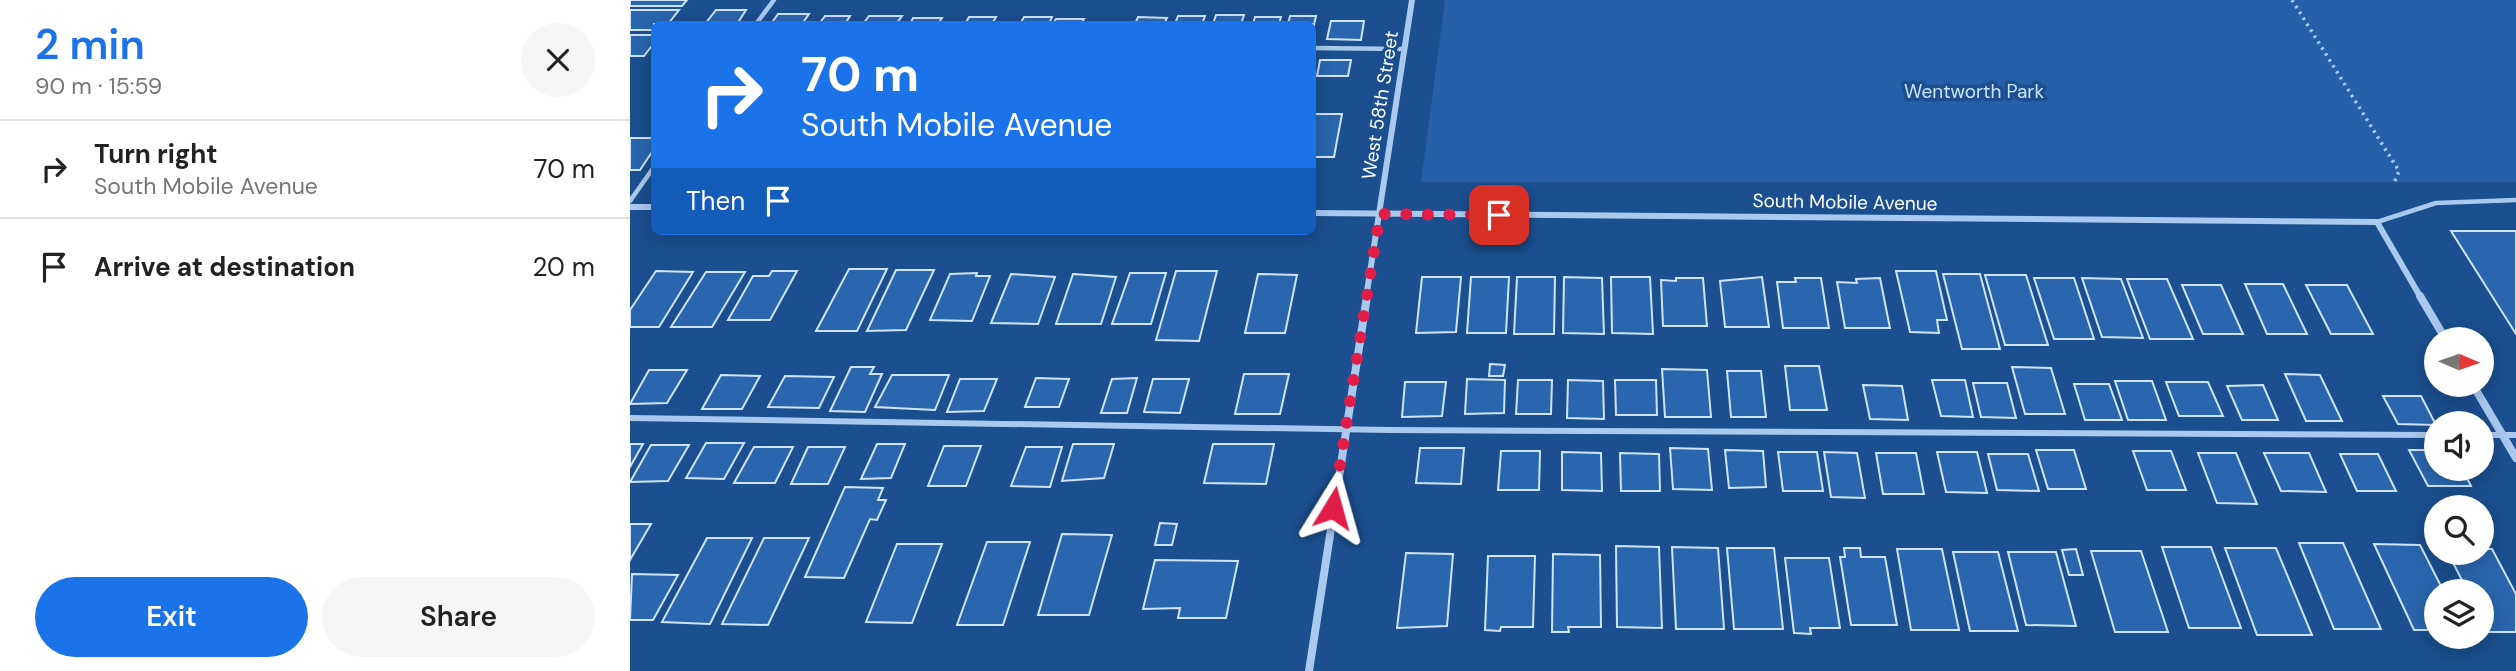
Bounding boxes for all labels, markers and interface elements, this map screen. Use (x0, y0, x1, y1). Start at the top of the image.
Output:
text: 2 min (35, 17, 145, 72)
button: close (521, 23, 595, 97)
street label: West 58th Street (1356, 29, 1404, 181)
text: 70 m (801, 42, 919, 106)
icon: right (686, 49, 777, 140)
text: 90 m · 15:59 (35, 71, 162, 101)
park label: Wentworth Park (1904, 79, 2044, 104)
text: South Mobile Avenue (801, 104, 1113, 146)
text: Turn right (94, 137, 218, 171)
icon: right (35, 150, 73, 188)
text: 70 m (534, 152, 595, 186)
text: South Mobile Avenue (94, 171, 318, 201)
icon: arrive (759, 182, 797, 220)
text: Then (686, 184, 745, 218)
pin (1469, 185, 1529, 245)
street label: South Mobile Avenue (1752, 188, 1938, 216)
icon: arrive (1480, 196, 1518, 234)
icon: arrive (35, 248, 73, 286)
text: Arrive at destination (94, 250, 355, 284)
text: 20 m (532, 250, 595, 284)
north arrow (2424, 327, 2494, 397)
map controls (2424, 327, 2494, 649)
button: sound (2424, 411, 2494, 481)
position arrow (1296, 471, 1370, 545)
button: search (2424, 495, 2494, 565)
button: Exit (35, 577, 308, 657)
button: Share (322, 577, 595, 657)
button: layers (2424, 579, 2494, 649)

